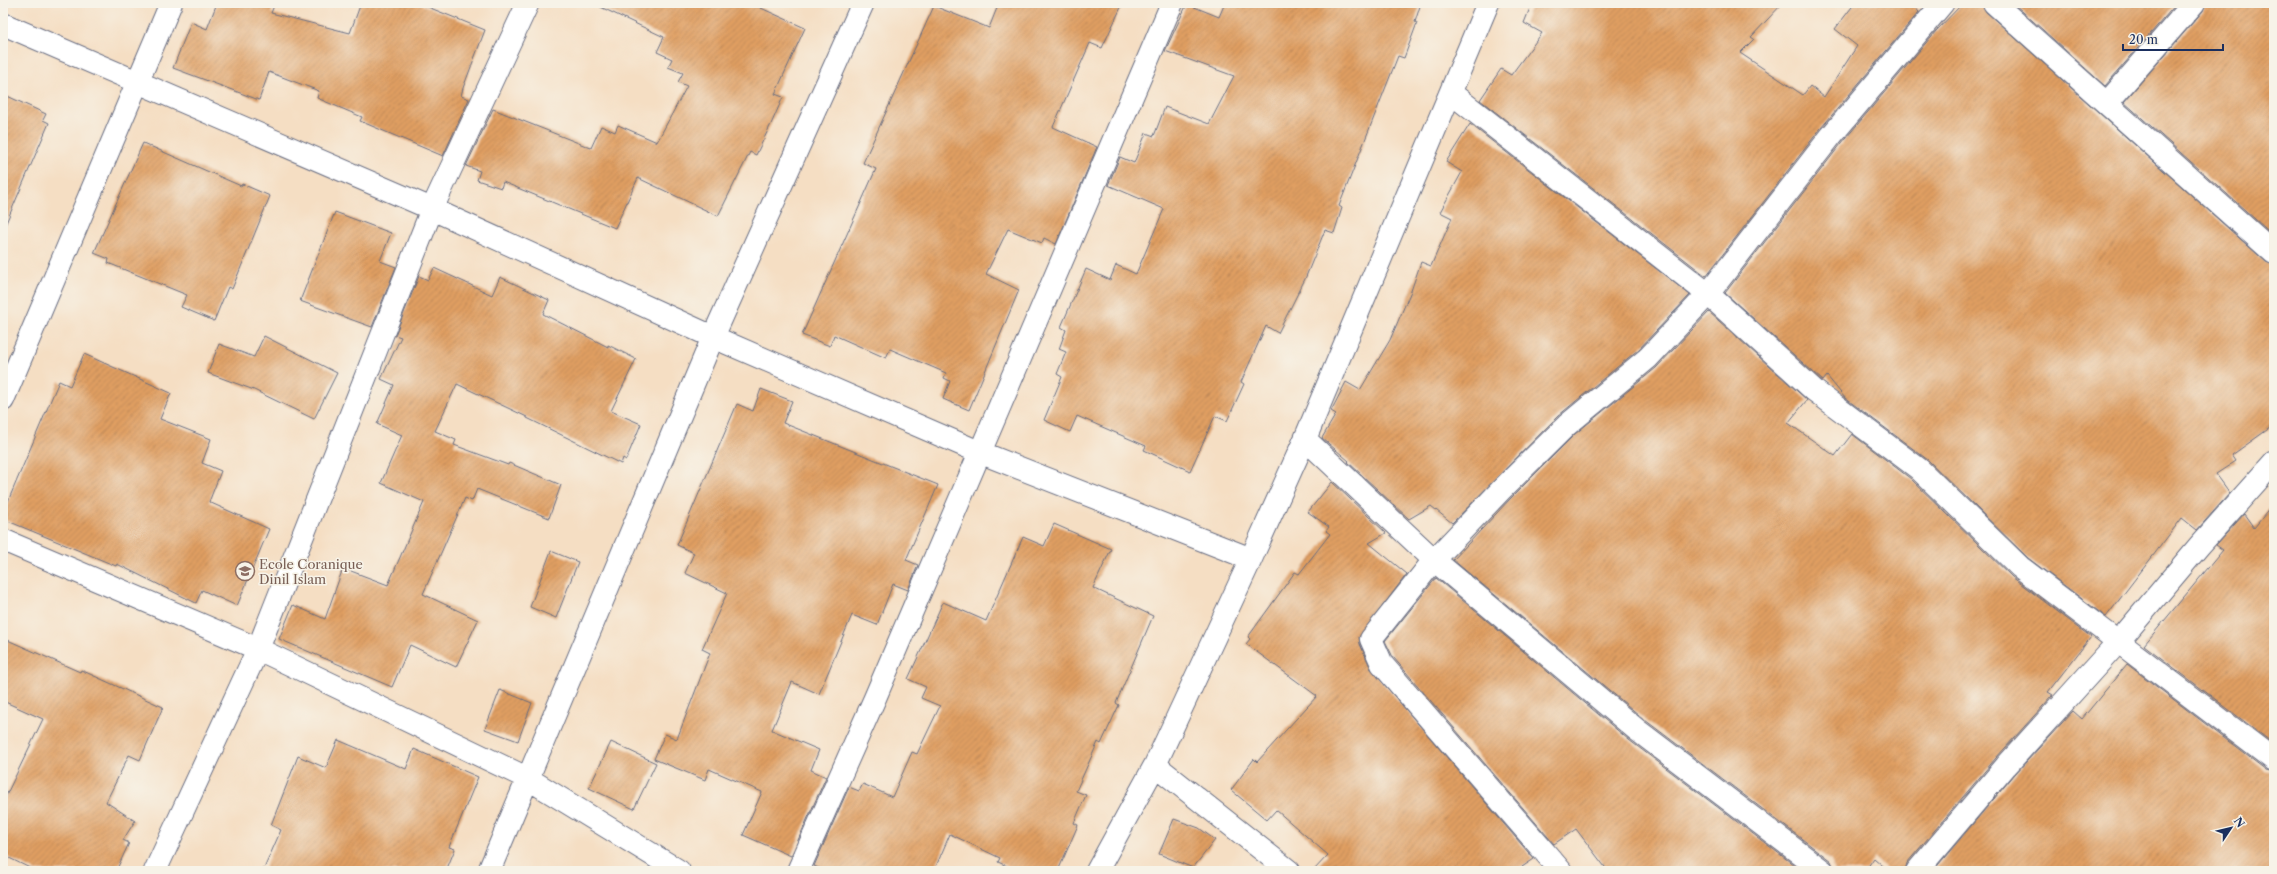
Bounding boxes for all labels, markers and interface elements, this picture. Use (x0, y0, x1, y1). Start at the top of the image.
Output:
scale bar (2123, 26, 2223, 52)
text: 20 m (2129, 32, 2158, 47)
place label: Ecole Coranique Dinil Islam (259, 556, 363, 587)
school or university icon: Ecole Coranique Dinil Islam (234, 560, 256, 582)
north arrow (2211, 808, 2251, 848)
text: N (2231, 814, 2248, 831)

